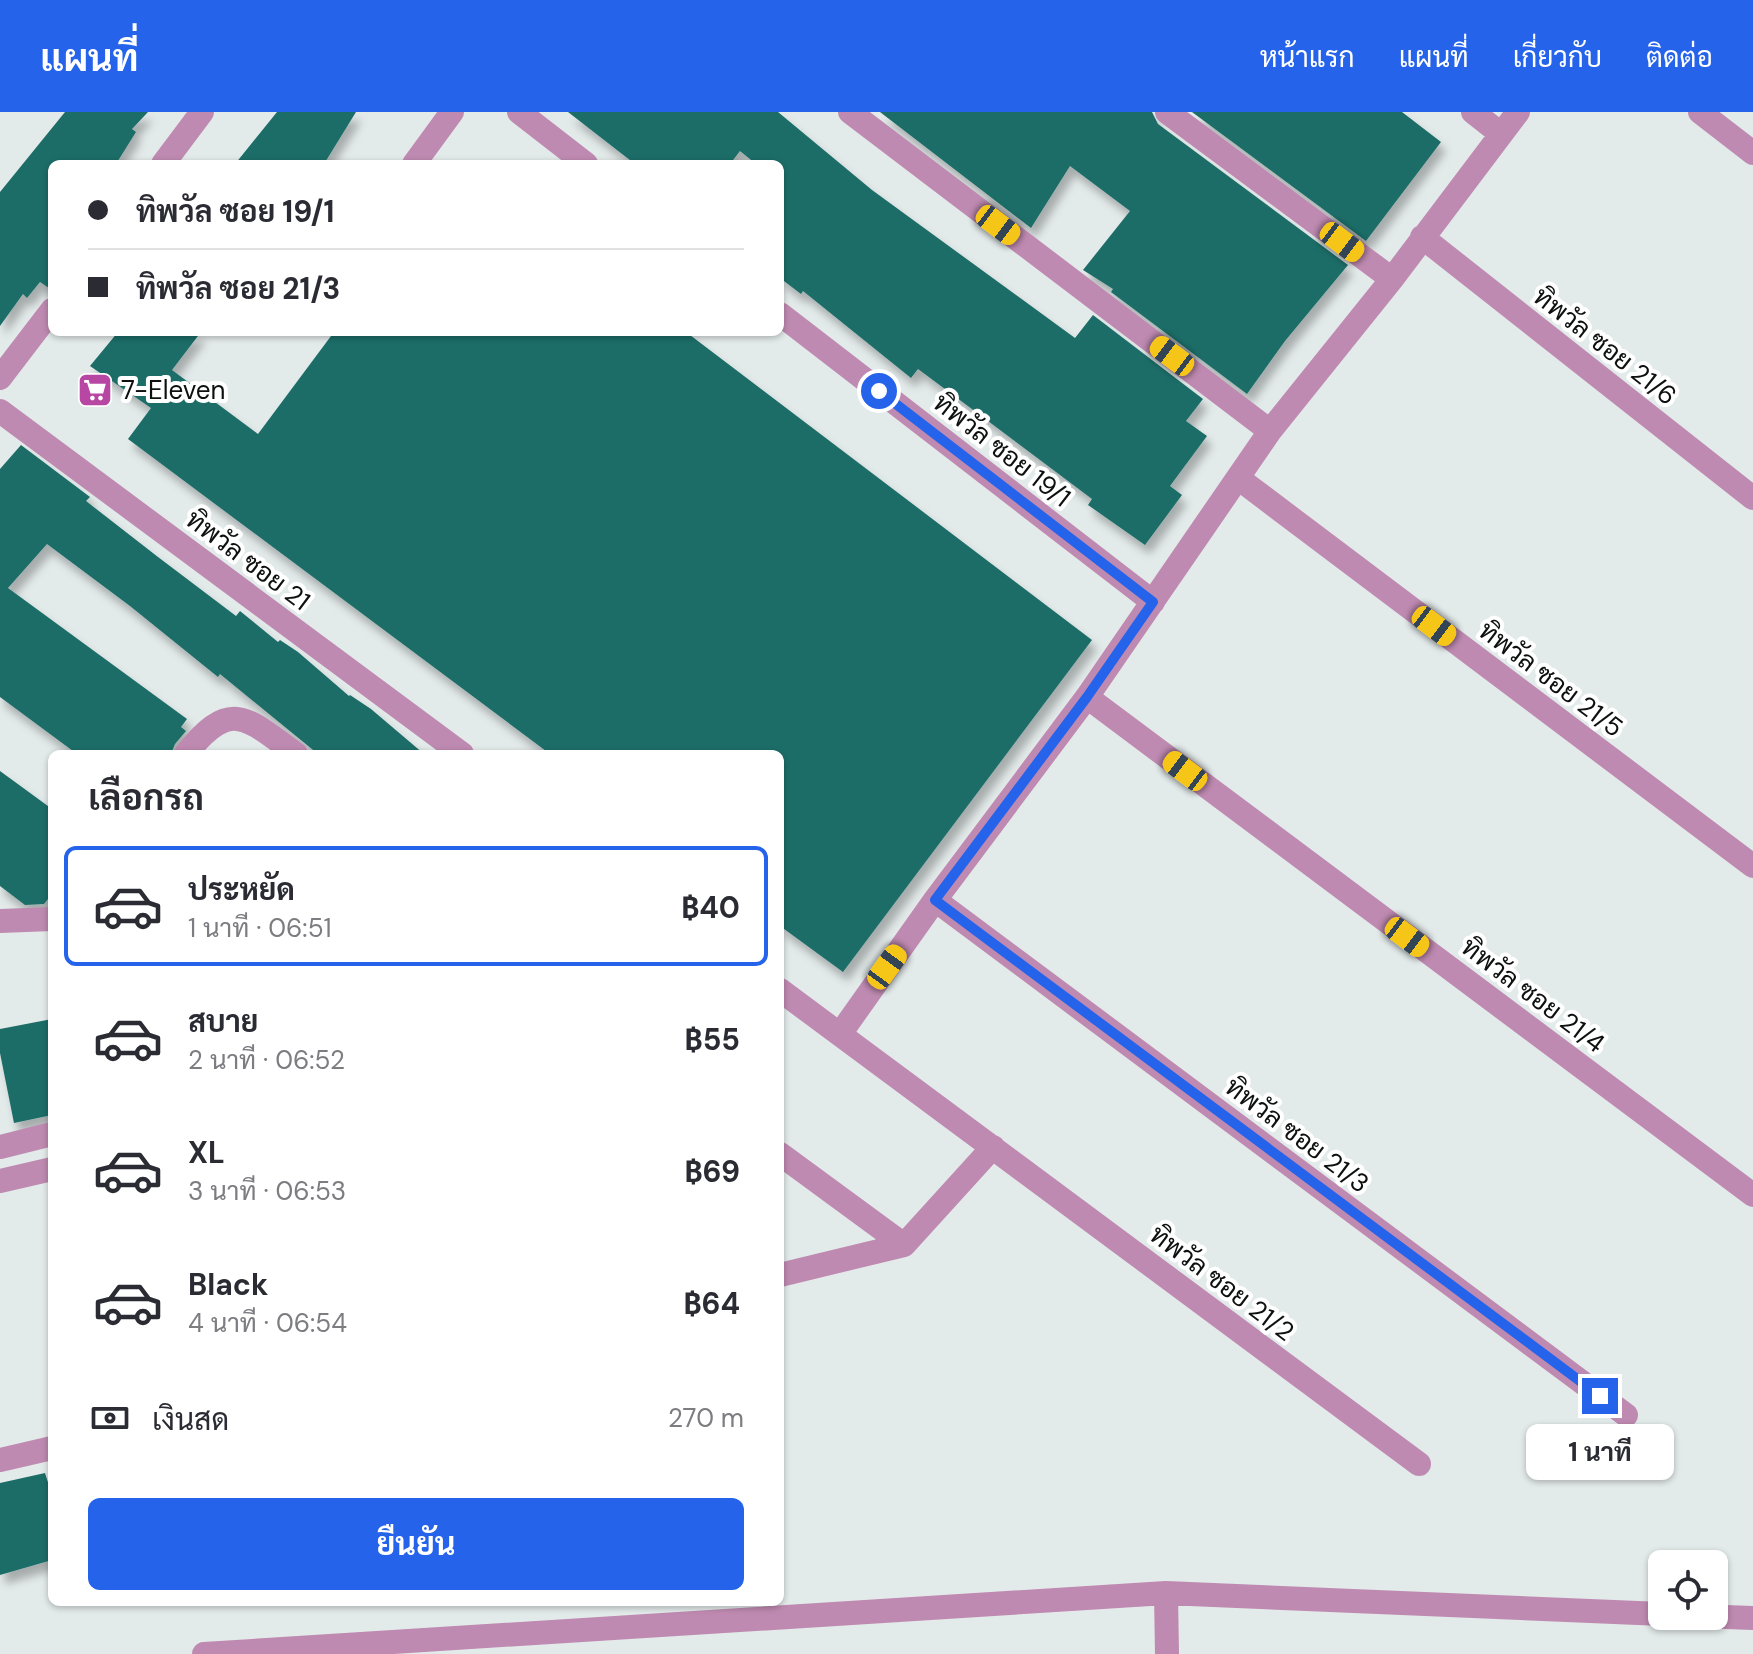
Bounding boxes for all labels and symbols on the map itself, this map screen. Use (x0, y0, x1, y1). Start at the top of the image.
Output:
car (972, 201, 1024, 249)
car (1316, 218, 1368, 266)
street label: ทิพวัล ซอย 21/6 (1526, 279, 1684, 413)
car (1146, 332, 1198, 380)
supermarket icon: 7-Eleven (76, 371, 114, 409)
place label: 7-Eleven (121, 373, 226, 407)
route start (861, 373, 897, 409)
street label: ทิพวัล ซอย 19/1 (926, 386, 1078, 514)
street label: ทิพวัล ซอย 21 (179, 502, 317, 618)
car (1408, 602, 1460, 650)
street label: ทิพวัล ซอย 21/5 (1472, 614, 1630, 744)
car (1159, 747, 1211, 795)
car (1381, 913, 1433, 961)
street label: ทิพวัล ซอย 21/4 (1454, 930, 1612, 1060)
car (863, 941, 911, 993)
street label: ทิพวัล ซอย 21/3 (1218, 1070, 1376, 1200)
street label: ทิพวัล ซอย 21/2 (1143, 1218, 1301, 1348)
route end (1582, 1378, 1618, 1414)
callout: 1 นาที (1526, 1424, 1674, 1480)

